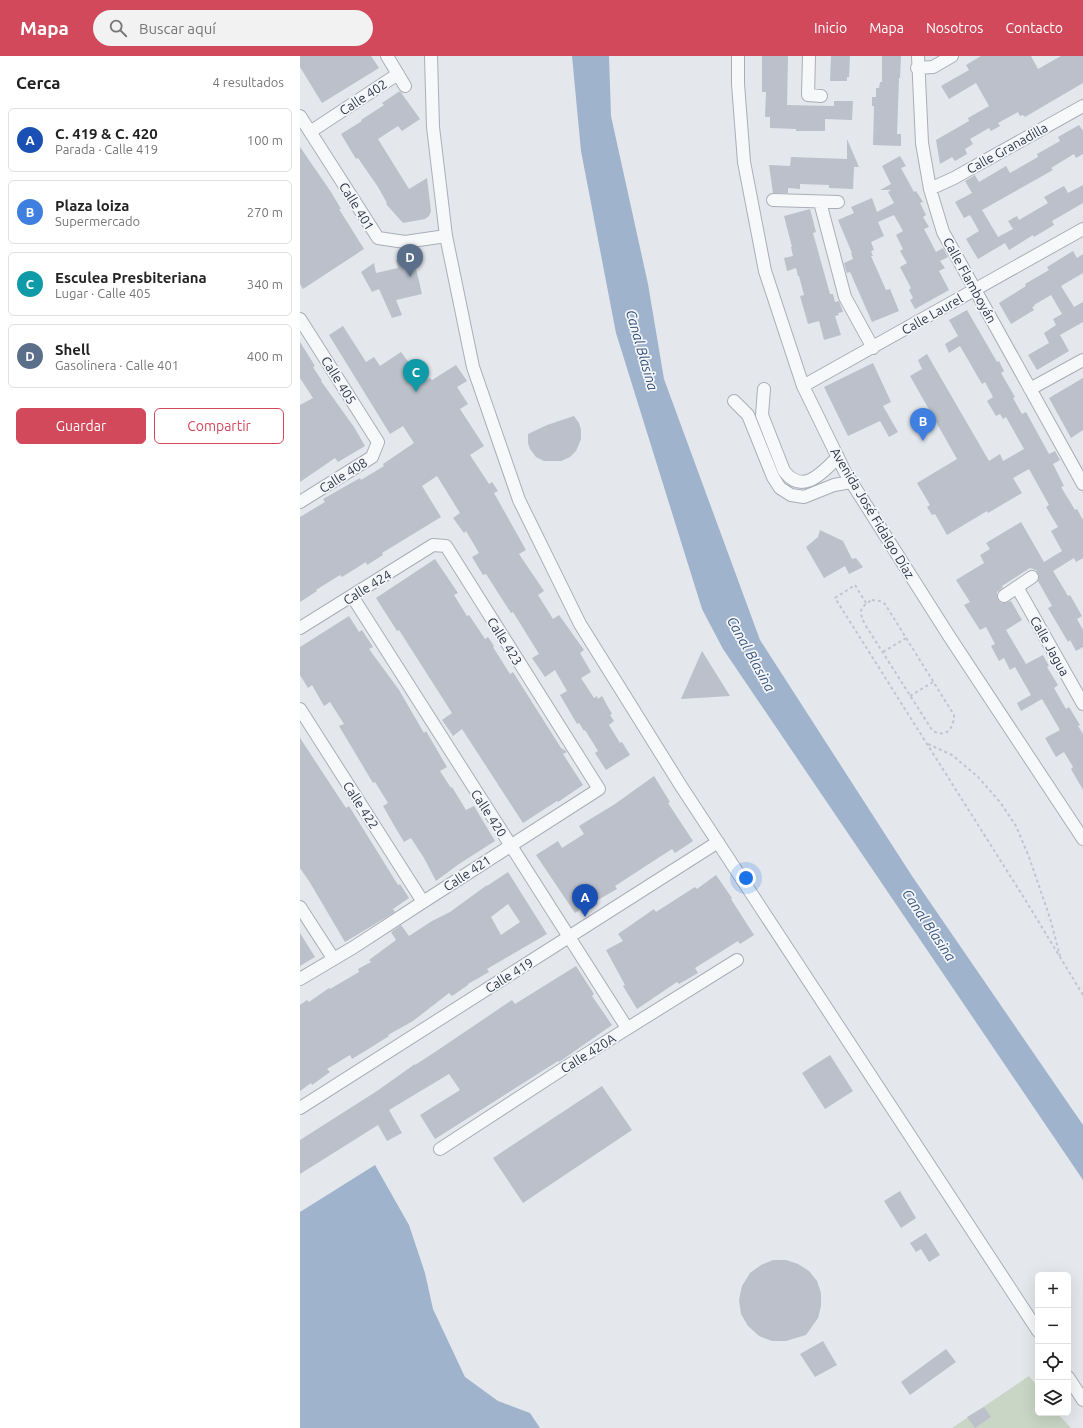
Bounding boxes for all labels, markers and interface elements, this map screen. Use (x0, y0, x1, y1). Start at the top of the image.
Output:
search box (93, 10, 373, 46)
text: Mapa (20, 17, 69, 39)
icon: search (107, 17, 129, 39)
text: Buscar aquí (139, 20, 216, 37)
text: Inicio (814, 20, 847, 36)
text: Mapa (869, 20, 904, 36)
text: Nosotros (926, 20, 983, 36)
text: Contacto (1005, 20, 1063, 36)
text: Cerca (16, 73, 61, 92)
text: 4 resultados (213, 75, 284, 89)
street label: Calle 402 (337, 77, 389, 117)
street label: Calle Granadilla (964, 120, 1050, 176)
text: C. 419 & C. 420 (55, 125, 158, 142)
text: A (25, 133, 35, 147)
text: 100 m (247, 133, 283, 147)
text: Parada · Calle 419 (55, 142, 158, 156)
street label: Calle 401 (337, 180, 377, 232)
text: Plaza loiza (55, 197, 129, 214)
text: B (26, 205, 34, 219)
text: 270 m (247, 205, 283, 219)
text: Supermercado (55, 214, 140, 228)
street label: Calle Flamboyán (941, 235, 999, 325)
pin: D (397, 244, 423, 277)
text: Esculea Presbiteriana (55, 269, 207, 286)
text: C (26, 277, 34, 291)
text: 340 m (247, 277, 283, 291)
text: Lugar · Calle 405 (55, 286, 151, 300)
street label: Calle Laurel (899, 291, 965, 337)
water label: Canal Blasina (623, 308, 661, 393)
text: Shell (55, 341, 90, 358)
text: D (25, 349, 35, 363)
text: 400 m (247, 349, 283, 363)
street label: Calle 405 (319, 354, 359, 406)
text: Gasolinera · Calle 401 (55, 358, 179, 372)
pin: C (403, 359, 429, 392)
button: Guardar (16, 408, 146, 444)
button: Compartir (154, 408, 284, 444)
pin: B (910, 408, 936, 441)
street label: Avenida José Fidalgo Díaz (828, 445, 918, 581)
street label: Calle 408 (317, 455, 369, 495)
street label: Calle 424 (341, 567, 393, 607)
water label: Canal Blasina (724, 614, 778, 695)
street label: Calle Jagua (1028, 614, 1072, 678)
street label: Calle 423 (485, 615, 525, 667)
street label: Calle 422 (341, 779, 381, 831)
street label: Calle 420 (469, 787, 509, 839)
street label: Calle 421 (441, 853, 493, 893)
your location (736, 868, 756, 888)
pin: A (572, 884, 598, 917)
water label: Canal Blasina (899, 886, 959, 964)
street label: Calle 419 (483, 955, 535, 995)
street label: Calle 420A (558, 1030, 618, 1075)
map controls (1035, 1272, 1071, 1416)
button: + (1035, 1272, 1071, 1308)
button: − (1035, 1308, 1071, 1344)
button: locate (1035, 1344, 1071, 1380)
button: layers (1035, 1380, 1071, 1416)

